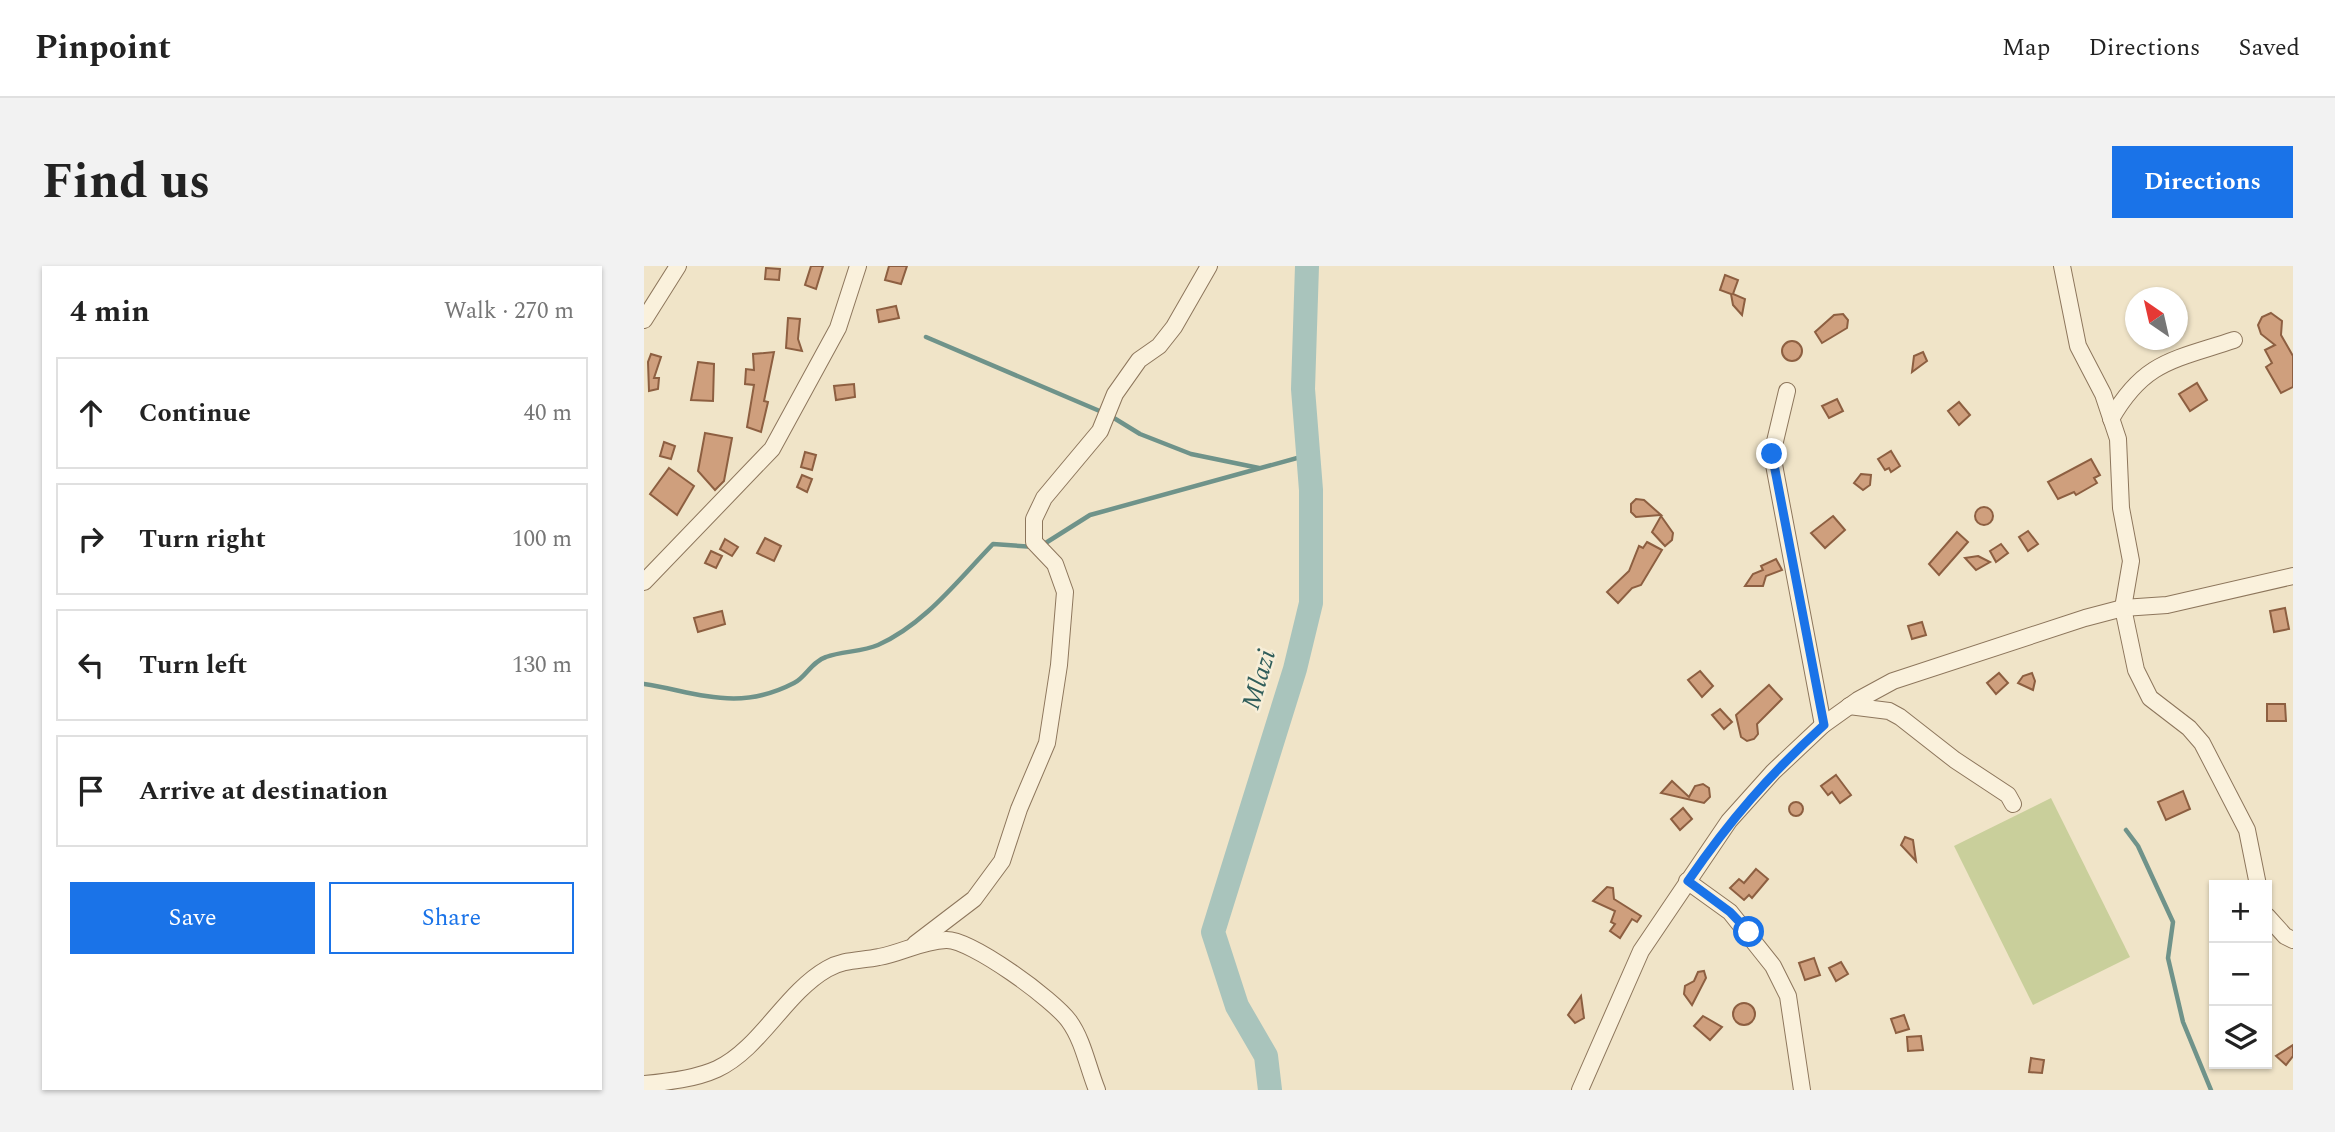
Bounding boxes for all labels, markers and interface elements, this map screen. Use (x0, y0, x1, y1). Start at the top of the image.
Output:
text: Pinpoint (35, 23, 171, 73)
text: Map (2002, 30, 2050, 66)
text: Directions (2088, 30, 2200, 66)
text: Saved (2238, 30, 2300, 66)
text: Find us (42, 145, 210, 220)
button: Directions (2112, 146, 2293, 218)
north arrow (2125, 287, 2188, 350)
text: 4 min (70, 289, 150, 335)
text: Walk · 270 m (444, 294, 574, 329)
text: Continue (139, 393, 251, 433)
icon: ahead (72, 394, 110, 432)
text: 40 m (523, 396, 572, 431)
route end (1756, 438, 1787, 469)
text: Turn right (139, 519, 266, 559)
icon: right (72, 520, 110, 558)
text: 100 m (512, 522, 572, 557)
water label: Mlazi (1231, 644, 1287, 714)
text: Turn left (139, 645, 247, 685)
icon: left (72, 646, 110, 684)
text: 130 m (512, 648, 572, 683)
text: Arrive at destination (139, 771, 388, 811)
icon: arrive (72, 772, 110, 810)
map controls (2209, 880, 2272, 1069)
button: + (2209, 880, 2272, 943)
button: Save (70, 882, 315, 954)
button: Share (329, 882, 574, 954)
route start (1733, 916, 1764, 947)
button: − (2209, 943, 2272, 1006)
button: layers (2209, 1006, 2272, 1069)

